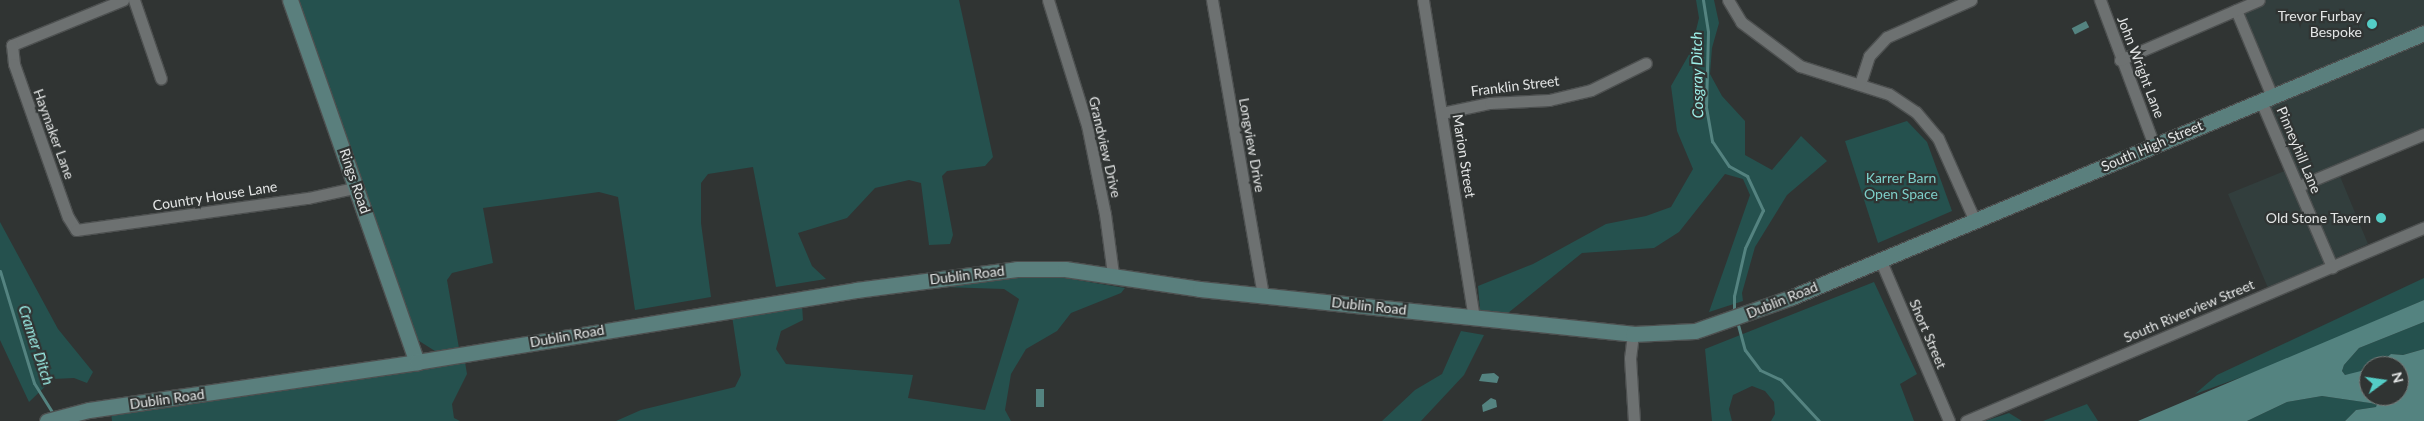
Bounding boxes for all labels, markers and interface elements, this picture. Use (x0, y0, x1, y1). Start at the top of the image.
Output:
place label: Trevor Furbay Bespoke (2277, 8, 2362, 40)
street label: John Wright Lane (2114, 14, 2168, 120)
marker: Trevor Furbay Bespoke (2366, 18, 2378, 30)
water label: Cosgray Ditch (1687, 31, 1707, 119)
street label: Franklin Street (1470, 72, 1560, 100)
street label: Haymaker Lane (30, 86, 78, 182)
street label: Grandview Drive (1085, 95, 1125, 199)
street label: Longview Drive (1235, 96, 1269, 194)
street label: Pinneyhill Lane (2273, 104, 2325, 196)
street label: Marion Street (1449, 113, 1479, 199)
street label: South High Street (2098, 117, 2206, 175)
street label: Rings Road (336, 146, 374, 216)
park label: Karrer Barn Open Space (1864, 170, 1938, 202)
street label: Country House Lane (151, 178, 279, 214)
place label: Old Stone Tavern (2265, 210, 2371, 226)
marker: Old Stone Tavern (2375, 212, 2387, 224)
street label: Dublin Road (929, 262, 1005, 288)
street label: South Riverview Street (2121, 276, 2257, 346)
street label: Dublin Road (1744, 278, 1820, 322)
street label: Dublin Road (1331, 294, 1407, 318)
street label: Short Street (1906, 297, 1950, 371)
water label: Cramer Ditch (15, 303, 57, 387)
street label: Dublin Road (528, 321, 606, 351)
north arrow (2359, 356, 2409, 406)
text: N (2389, 370, 2408, 385)
street label: Dublin Road (129, 385, 205, 413)

